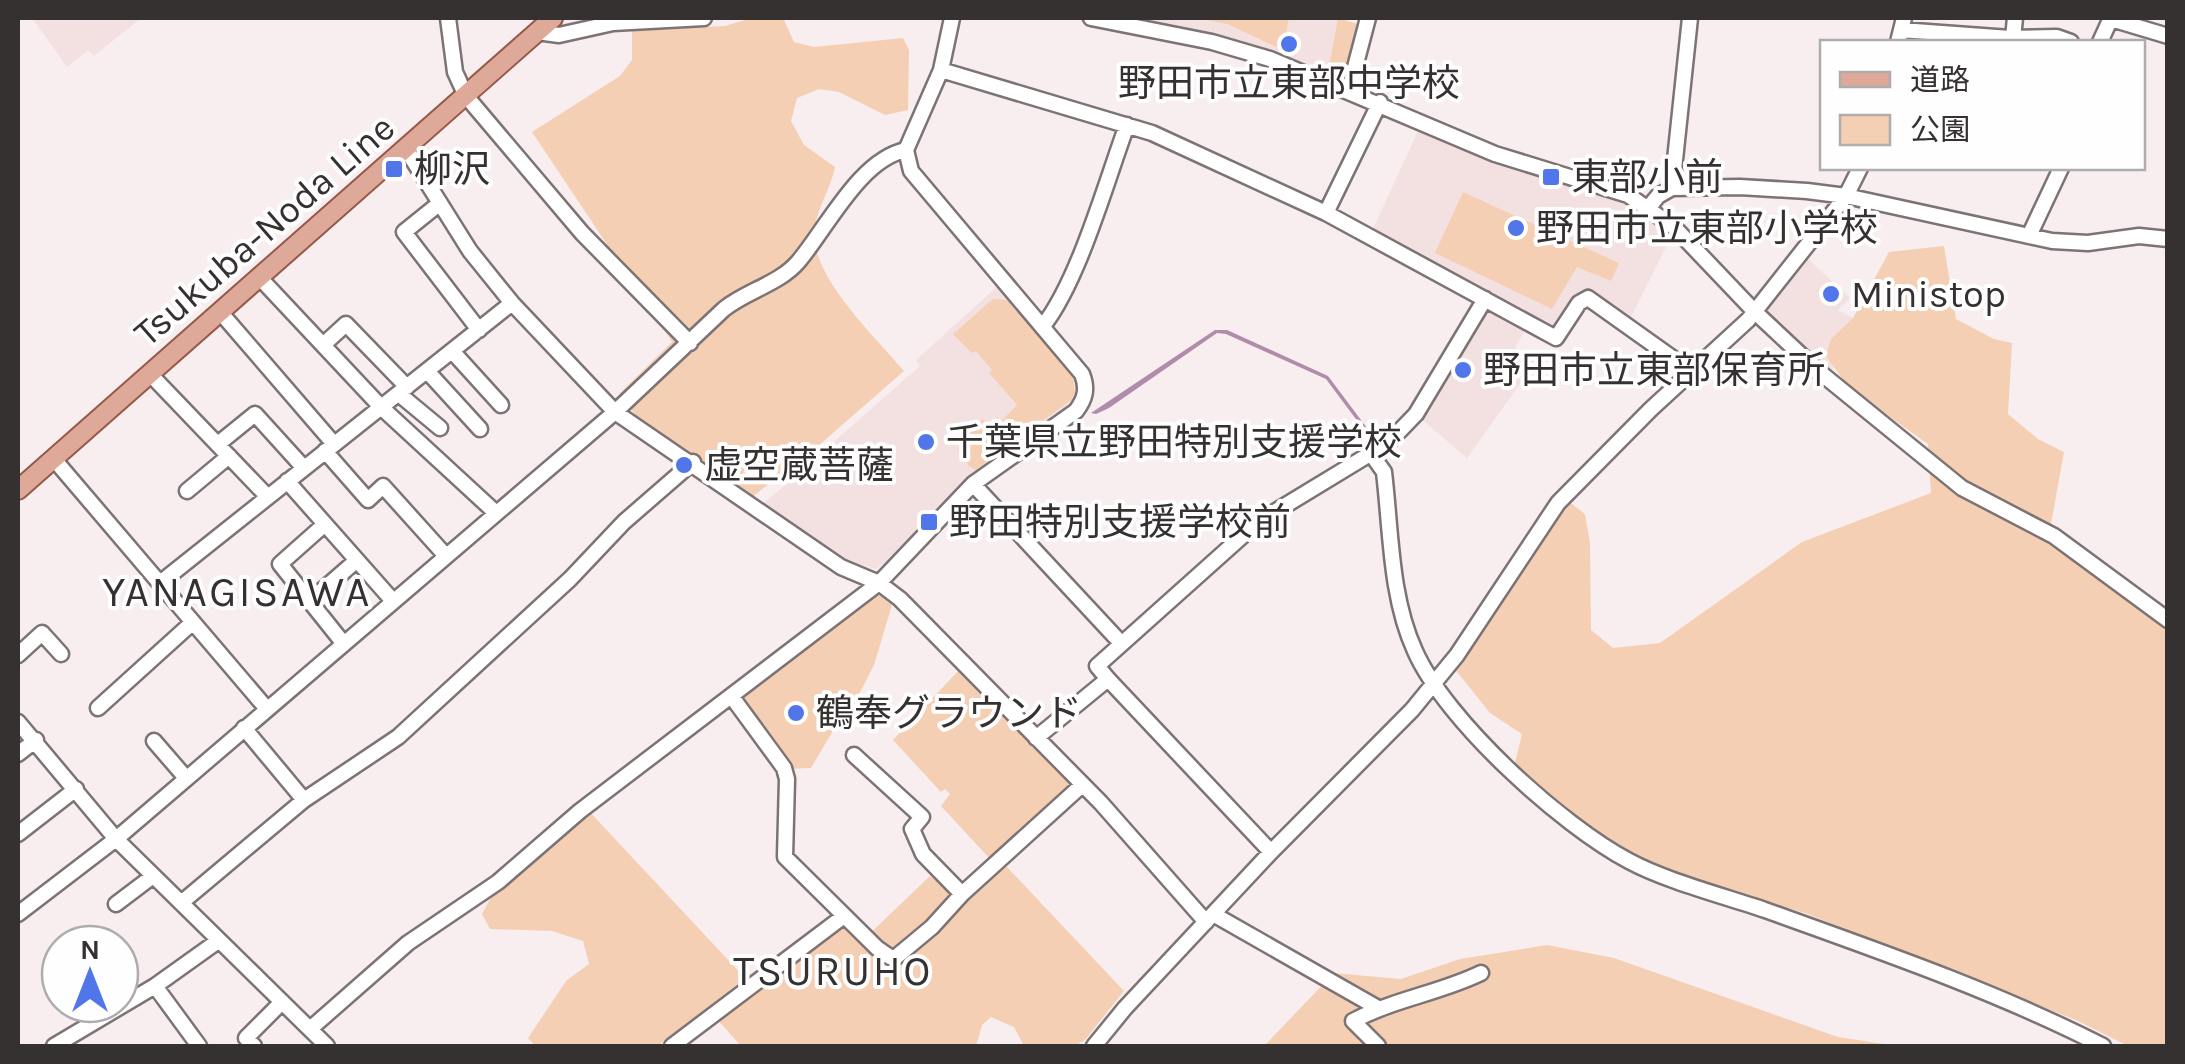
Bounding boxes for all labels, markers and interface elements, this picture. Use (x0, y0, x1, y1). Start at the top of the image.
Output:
marker: 野田市立東部中学校 (1278, 33, 1300, 55)
legend (1820, 40, 2145, 170)
place label: 野田市立東部中学校 (1118, 61, 1460, 106)
text: 道路 (1910, 62, 1970, 98)
street label: Tsukuba-Noda Line (125, 105, 404, 356)
text: 公園 (1910, 112, 1970, 148)
place label: 柳沢 (414, 147, 490, 192)
place label: 東部小前 (1571, 155, 1723, 200)
marker: 柳沢 (383, 158, 405, 180)
marker: 東部小前 (1540, 166, 1562, 188)
place label: 野田市立東部小学校 (1536, 206, 1878, 251)
marker: 野田市立東部小学校 (1505, 217, 1527, 239)
place label: Ministop (1851, 272, 2006, 317)
marker: Ministop (1820, 283, 1842, 305)
place label: 野田市立東部保育所 (1483, 348, 1825, 393)
marker: 野田市立東部保育所 (1452, 359, 1474, 381)
place label: 千葉県立野田特別支援学校 (946, 420, 1402, 465)
marker: 千葉県立野田特別支援学校 (915, 431, 937, 453)
place label: 虚空蔵菩薩 (704, 443, 894, 488)
marker: 虚空蔵菩薩 (673, 454, 695, 476)
place label: 野田特別支援学校前 (949, 500, 1291, 545)
marker: 野田特別支援学校前 (918, 511, 940, 533)
district label: YANAGISAWA (102, 567, 372, 617)
place label: 鶴奉グラウンド (816, 691, 1082, 736)
marker: 鶴奉グラウンド (785, 702, 807, 724)
north arrow (40, 924, 140, 1024)
text: N (80, 933, 100, 966)
district label: TSURUHO (733, 946, 933, 996)

